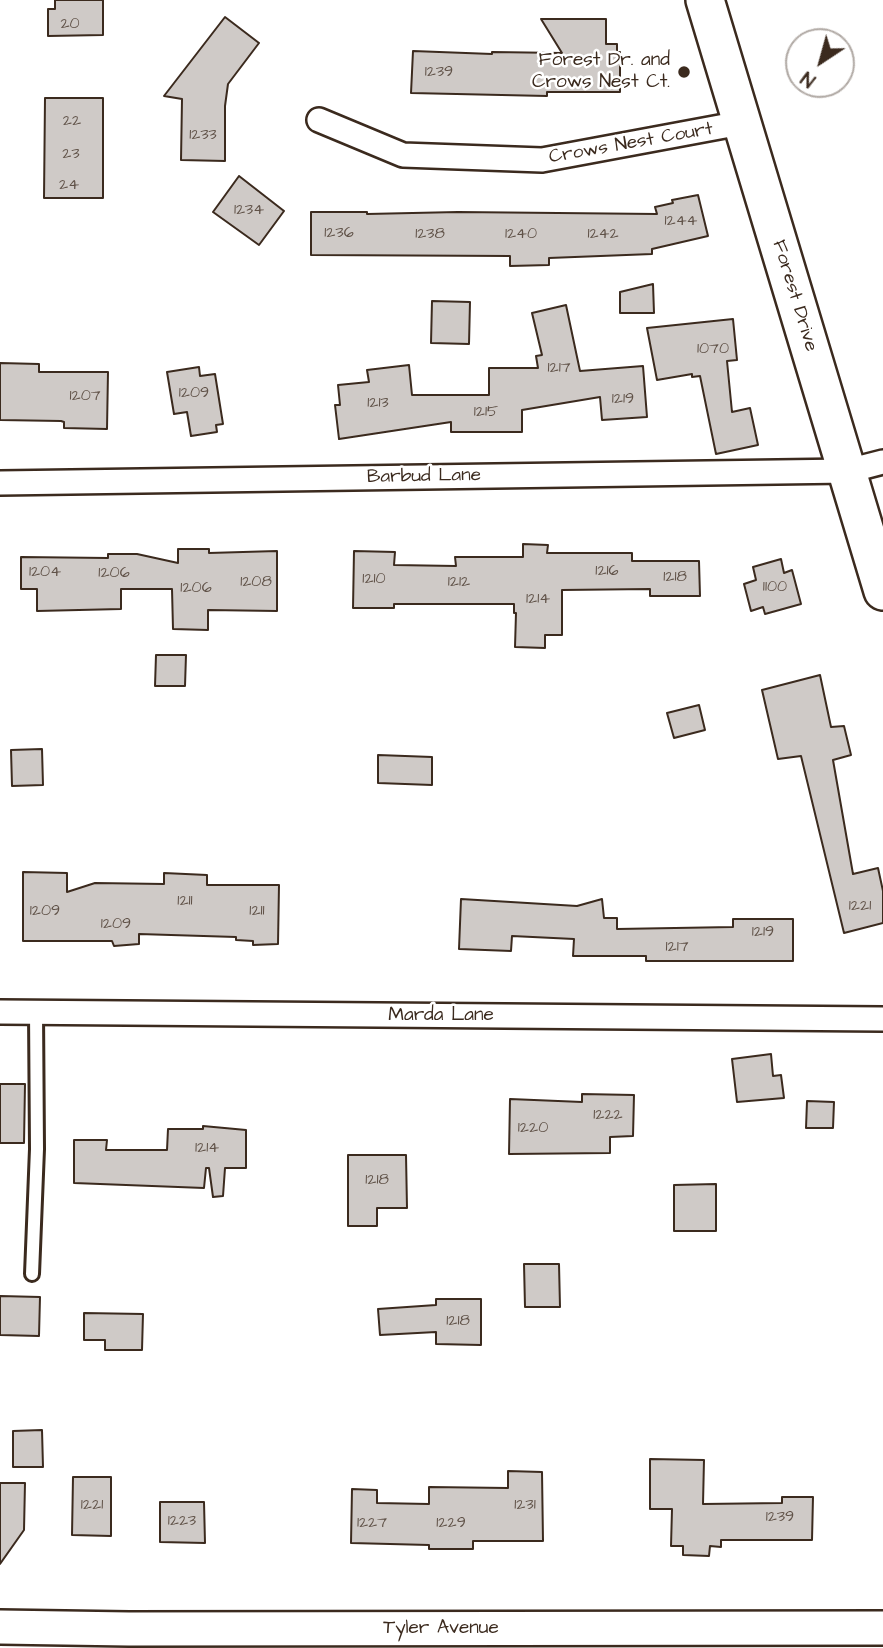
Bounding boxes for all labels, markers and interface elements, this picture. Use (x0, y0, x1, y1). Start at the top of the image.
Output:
house number: 20 (60, 15, 80, 35)
north arrow (785, 28, 855, 98)
place label: Forest Dr. and Crows Nest Ct. (532, 50, 670, 94)
house number: 1239 (425, 63, 453, 83)
marker: Forest Dr. and Crows Nest Ct. (676, 64, 692, 80)
text: N (796, 64, 821, 93)
house number: 22 (63, 112, 81, 132)
street label: Crows Nest Court (547, 118, 715, 170)
house number: 1233 (189, 126, 217, 146)
house number: 23 (62, 145, 80, 165)
house number: 24 (59, 176, 79, 196)
house number: 1234 (234, 201, 264, 221)
house number: 1244 (665, 212, 697, 232)
house number: 1236 (324, 224, 354, 244)
house number: 1238 (415, 225, 445, 245)
house number: 1240 (505, 225, 537, 245)
house number: 1242 (587, 225, 619, 245)
street label: Forest Drive (766, 238, 822, 354)
house number: 1070 (697, 340, 729, 360)
house number: 1217 (547, 359, 571, 379)
house number: 1209 (179, 384, 209, 404)
house number: 1207 (69, 387, 101, 407)
house number: 1219 (612, 390, 634, 410)
house number: 1213 (367, 394, 389, 414)
house number: 1215 (474, 403, 498, 423)
street label: Barbud Lane (367, 465, 481, 489)
house number: 1216 (595, 562, 619, 582)
house number: 1204 (29, 563, 61, 583)
house number: 1206 (98, 564, 130, 584)
house number: 1218 (663, 568, 687, 588)
house number: 1210 (362, 570, 386, 590)
house number: 1208 (240, 573, 272, 593)
house number: 1212 (448, 573, 470, 593)
house number: 1100 (763, 578, 787, 598)
house number: 1206 (180, 579, 212, 599)
house number: 1214 (526, 590, 550, 610)
house number: 1211 (177, 892, 193, 912)
house number: 1221 (849, 897, 871, 917)
house number: 1209 (30, 902, 60, 922)
house number: 1211 (249, 902, 265, 922)
house number: 1209 (101, 915, 131, 935)
house number: 1219 (752, 923, 774, 943)
house number: 1217 (665, 938, 689, 958)
street label: Marda Lane (388, 1005, 494, 1027)
house number: 1222 (593, 1106, 623, 1126)
house number: 1220 (518, 1119, 548, 1139)
house number: 1214 (195, 1139, 219, 1159)
house number: 1218 (365, 1171, 389, 1191)
house number: 1218 (446, 1312, 470, 1332)
house number: 1221 (81, 1496, 103, 1516)
house number: 1231 (514, 1496, 536, 1516)
house number: 1239 (766, 1508, 794, 1528)
house number: 1223 (168, 1512, 196, 1532)
house number: 1227 (357, 1514, 387, 1534)
house number: 1229 (436, 1514, 466, 1534)
street label: Tyler Avenue (383, 1618, 499, 1640)

